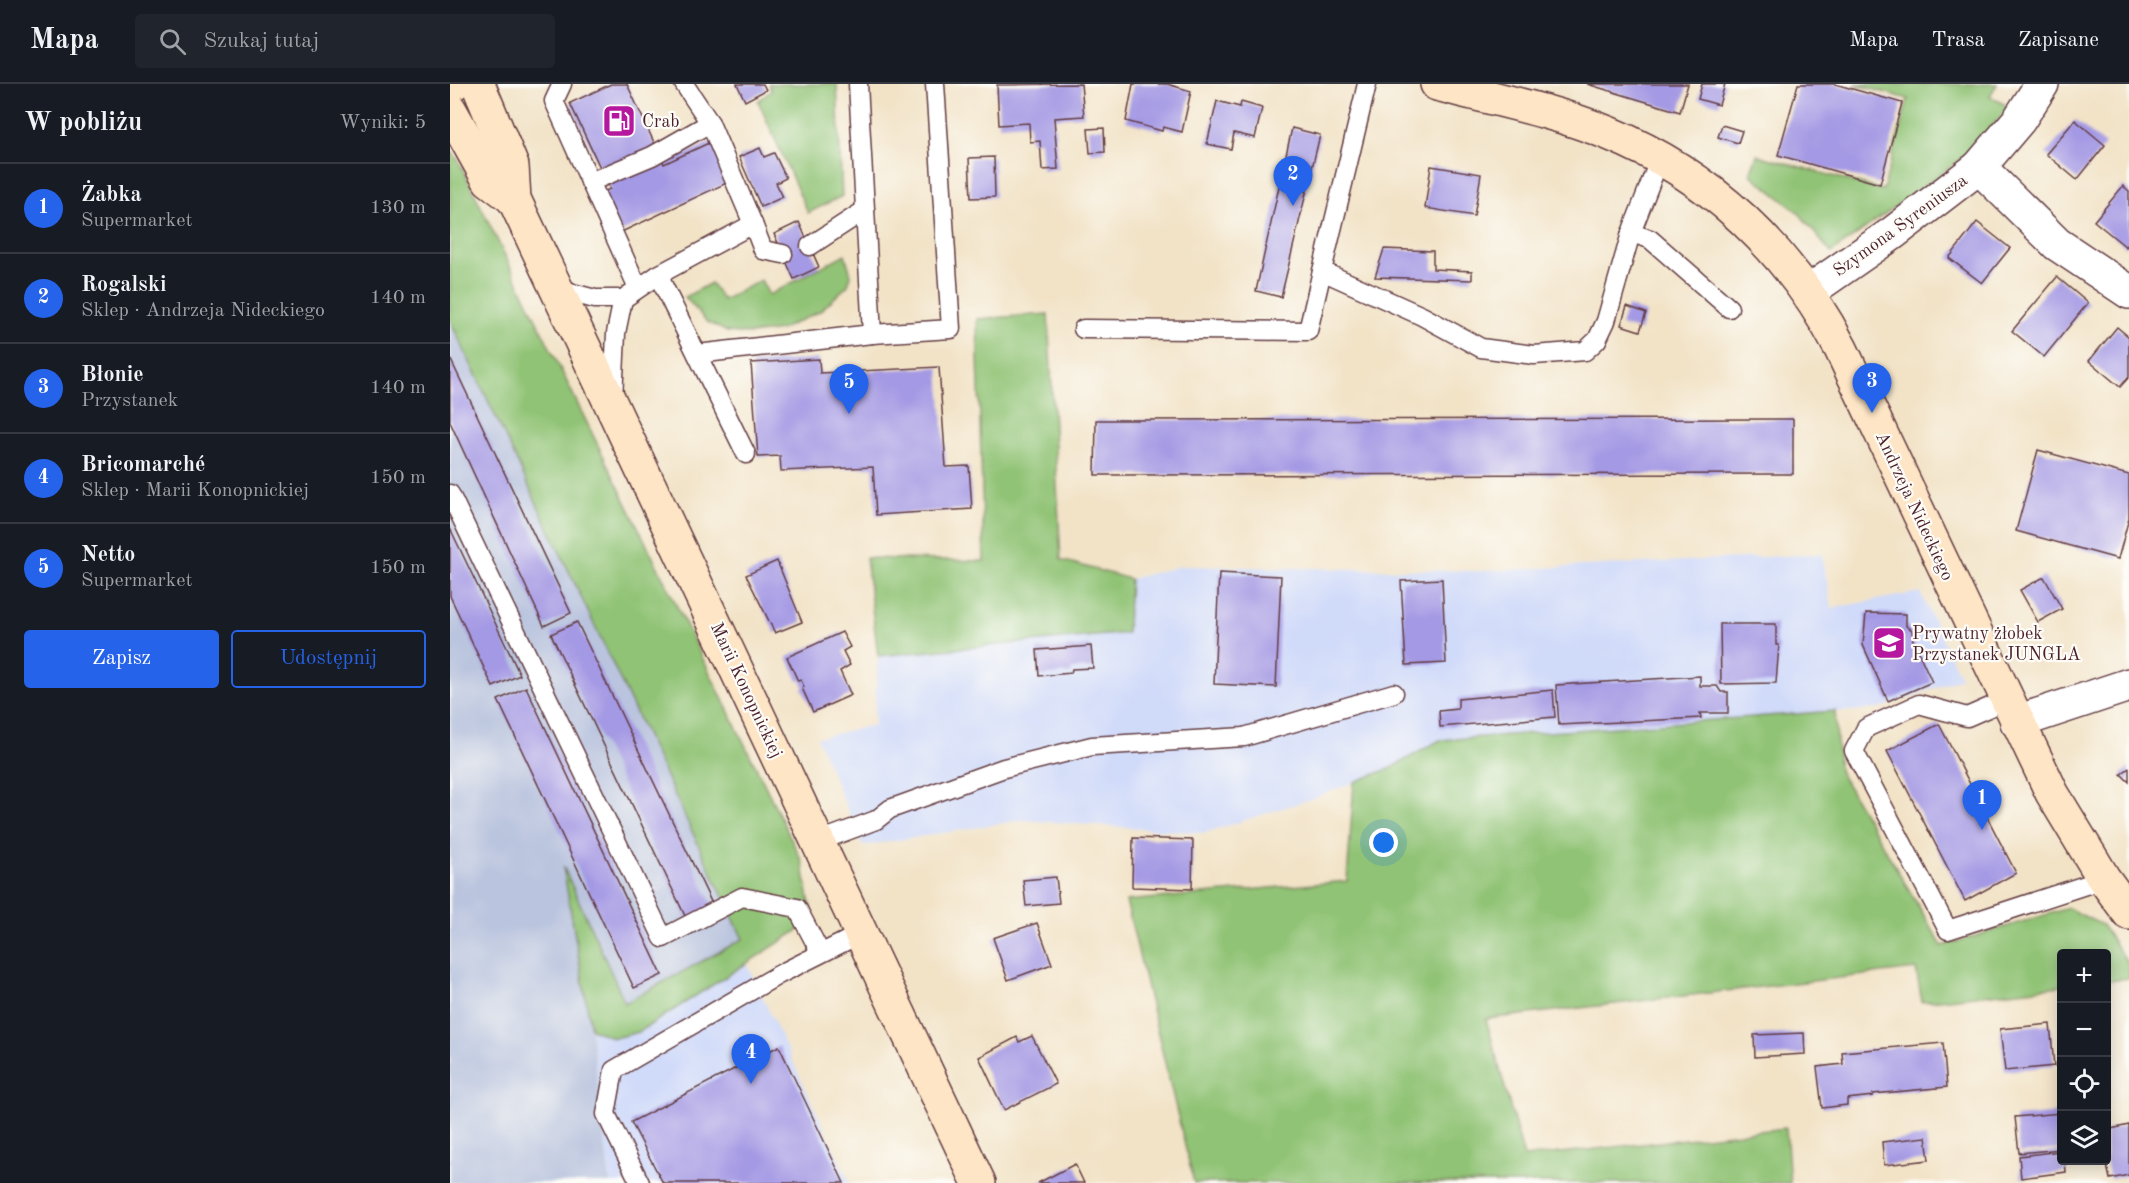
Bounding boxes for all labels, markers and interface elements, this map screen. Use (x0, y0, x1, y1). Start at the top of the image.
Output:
search box (135, 14, 555, 68)
icon: search (156, 25, 189, 58)
text: Mapa (30, 27, 99, 55)
text: Szukaj tutaj (204, 30, 319, 52)
text: Mapa (1849, 30, 1898, 51)
text: Trasa (1931, 30, 1985, 51)
text: Zapisane (2018, 30, 2099, 51)
fuel station icon: Crab (601, 103, 637, 139)
text: W pobliżu (24, 110, 142, 136)
text: Wyniki: 5 (339, 113, 426, 133)
place label: Crab (642, 113, 680, 131)
pin: 2 (1274, 156, 1312, 206)
street label: Szymona Syreniusza (1830, 171, 1971, 280)
text: Żabka (81, 184, 142, 206)
text: 1 (38, 198, 49, 218)
text: 130 m (370, 198, 426, 218)
text: Supermarket (81, 211, 192, 231)
text: Rogalski (81, 274, 167, 296)
text: 2 (38, 288, 49, 308)
text: 140 m (370, 288, 426, 308)
text: Sklep · Andrzeja Nideckiego (81, 301, 325, 321)
text: Błonie (81, 364, 144, 386)
pin: 5 (830, 364, 868, 414)
pin: 3 (1852, 364, 1892, 413)
text: 3 (38, 378, 49, 398)
text: 140 m (370, 378, 426, 398)
text: Przystanek (81, 391, 178, 411)
street label: Andrzeja Nideckiego (1872, 429, 1956, 583)
text: Bricomarché (81, 454, 205, 476)
text: 4 (38, 468, 49, 488)
text: 150 m (370, 468, 426, 488)
text: Sklep · Marii Konopnickiej (81, 481, 309, 501)
text: Netto (81, 544, 135, 566)
text: 5 (38, 558, 49, 578)
text: 150 m (370, 558, 426, 578)
text: Supermarket (81, 571, 192, 591)
street label: Marii Konopnickiej (707, 620, 785, 761)
school or university icon: Prywatny żłobek Przystanek JUNGLA (1871, 625, 1907, 661)
place label: Prywatny żłobek Przystanek JUNGLA (1912, 625, 2081, 664)
button: Zapisz (24, 630, 219, 688)
button: Udostępnij (231, 630, 426, 688)
pin: 1 (1962, 780, 2002, 830)
your location (1369, 828, 1398, 857)
map controls (2057, 949, 2111, 1165)
button: + (2057, 949, 2111, 1003)
button: − (2057, 1003, 2111, 1057)
pin: 4 (732, 1034, 770, 1084)
button: locate (2057, 1057, 2111, 1111)
button: layers (2057, 1111, 2111, 1165)

